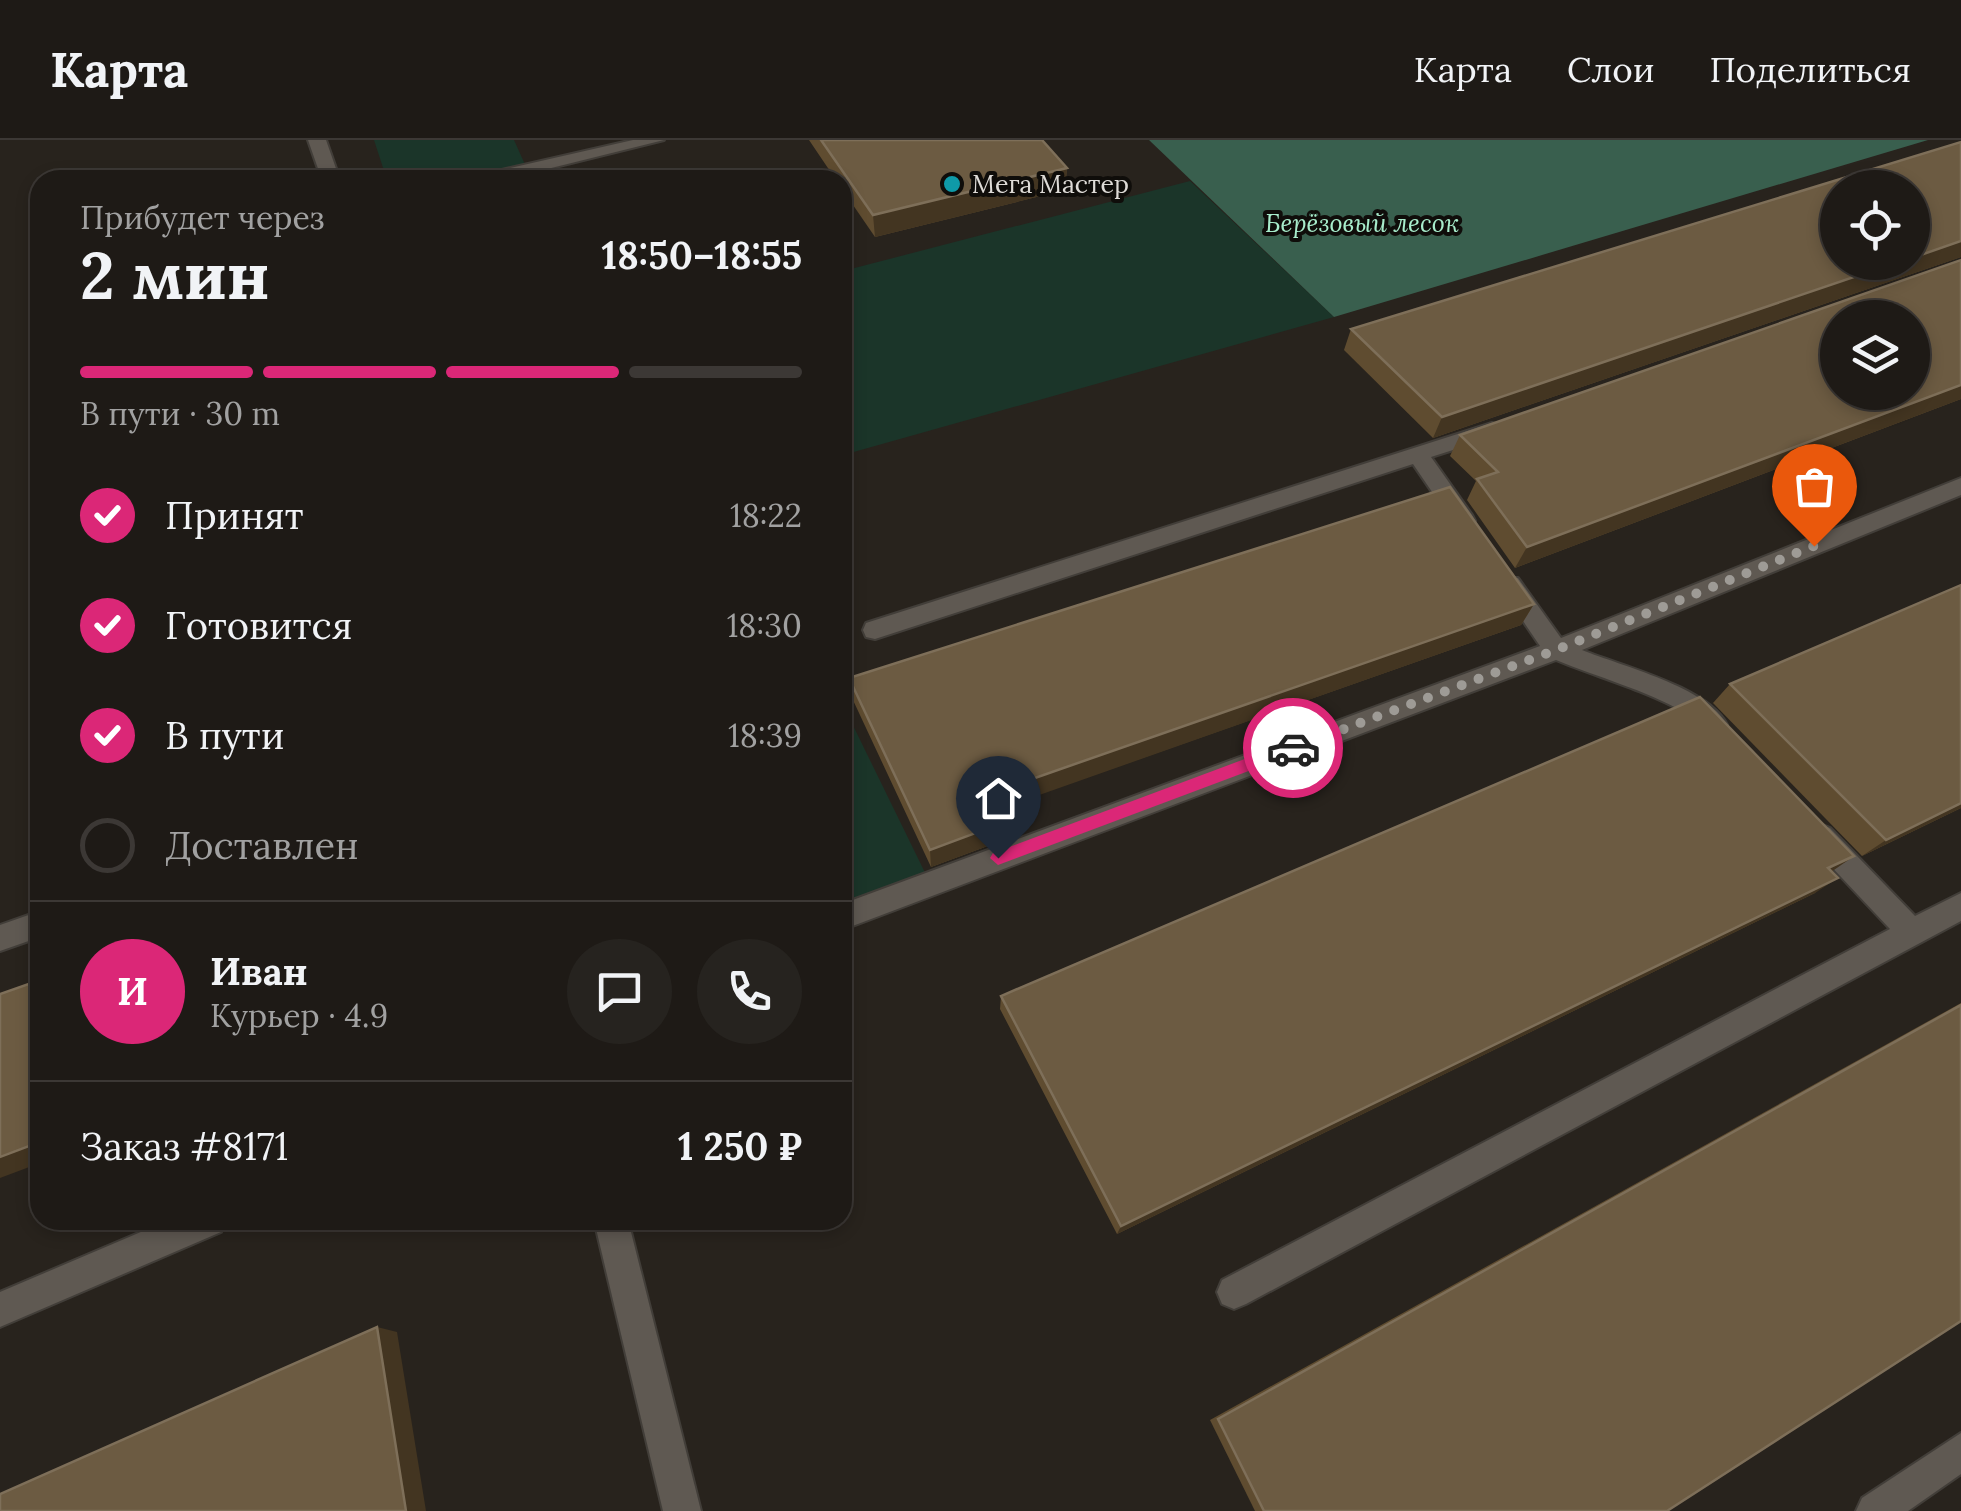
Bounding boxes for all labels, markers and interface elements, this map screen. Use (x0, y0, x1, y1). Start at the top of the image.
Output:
text: Карта (50, 39, 188, 100)
text: Карта (1414, 47, 1512, 92)
text: Слои (1567, 47, 1655, 92)
text: Поделиться (1710, 47, 1911, 92)
place label: Мега Мастер (972, 168, 1129, 200)
map controls (1820, 170, 1930, 410)
button: locate (1820, 170, 1930, 280)
marker: Мега Мастер (941, 173, 963, 195)
text: Прибудет через (80, 197, 324, 238)
park label: Берёзовый лесок (1265, 207, 1459, 239)
text: 18:50–18:55 (602, 231, 802, 279)
text: 2 мин (80, 234, 270, 317)
button: layers (1820, 300, 1930, 410)
text: В пути · 30 m (80, 393, 280, 434)
pin (1772, 444, 1857, 547)
icon: bag (1787, 459, 1842, 514)
icon: check (80, 488, 135, 543)
text: Принят (165, 491, 304, 539)
text: 18:22 (730, 495, 802, 536)
icon: check (80, 598, 135, 653)
text: Готовится (165, 601, 352, 649)
text: 18:30 (727, 605, 802, 646)
courier (1243, 698, 1343, 798)
icon: check (80, 708, 135, 763)
text: В пути (165, 711, 284, 759)
text: 18:39 (728, 715, 802, 756)
icon: car (1266, 721, 1321, 776)
pin (956, 756, 1041, 859)
icon: home (971, 771, 1026, 826)
text: Доставлен (165, 821, 359, 869)
button: chat (567, 939, 672, 1044)
button: phone (697, 939, 802, 1044)
text: Иван (210, 947, 308, 995)
text: И (117, 967, 148, 1015)
text: Курьер · 4.9 (210, 995, 388, 1036)
text: Заказ #8171 (80, 1122, 288, 1170)
text: 1 250 ₽ (678, 1122, 802, 1170)

